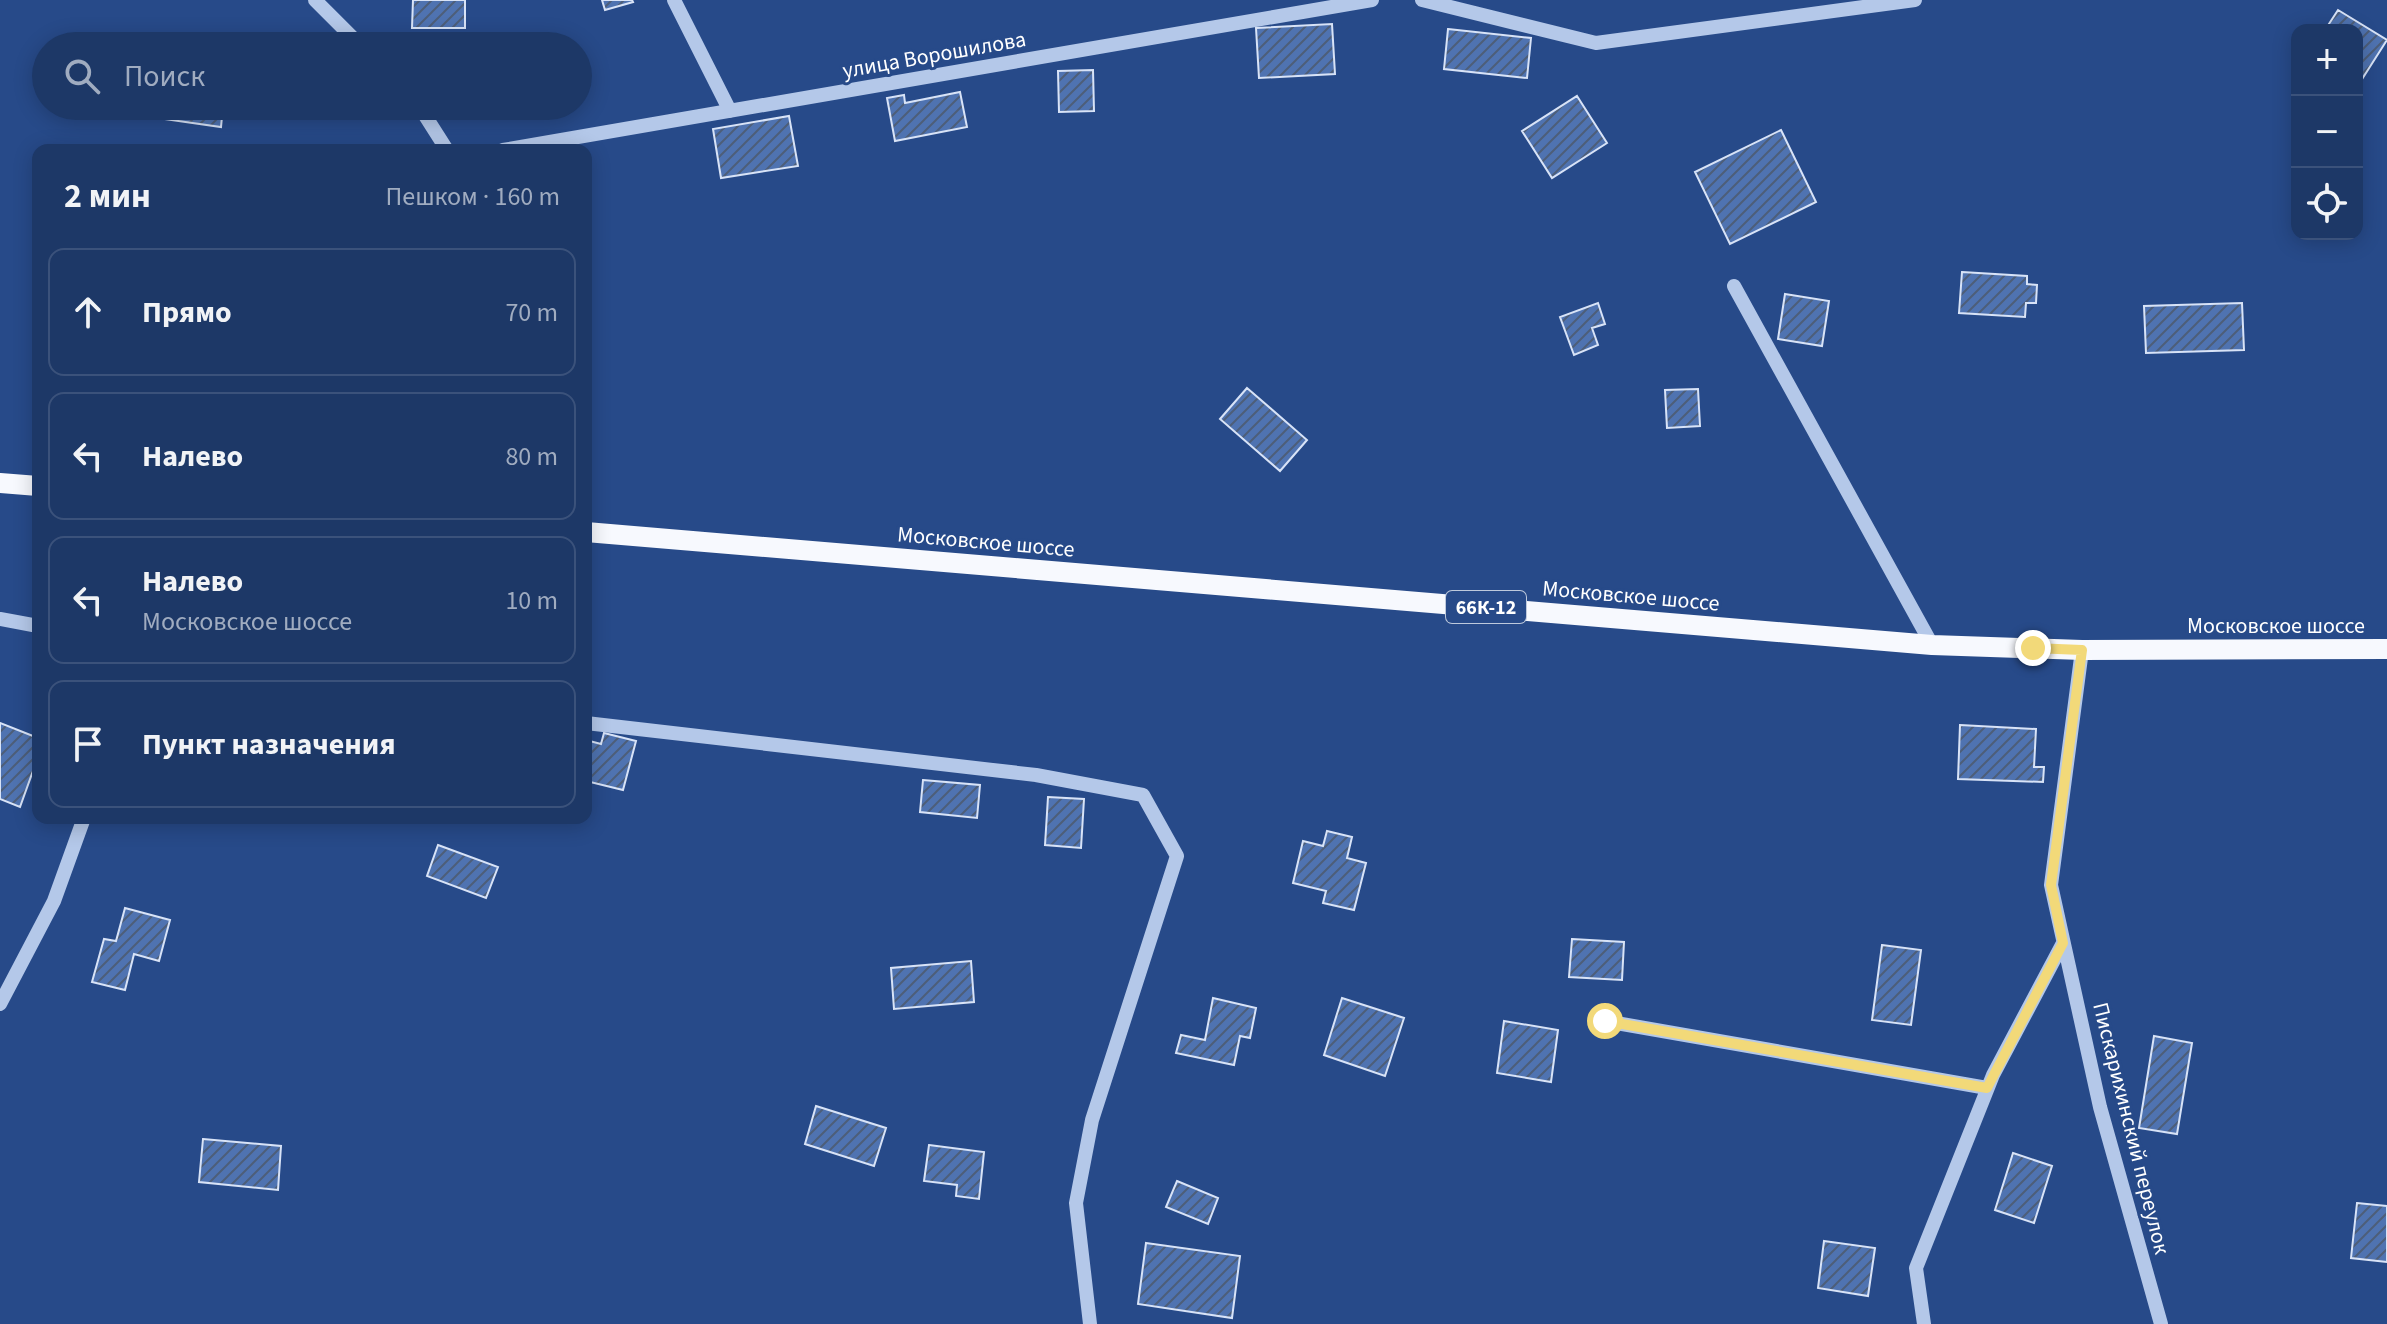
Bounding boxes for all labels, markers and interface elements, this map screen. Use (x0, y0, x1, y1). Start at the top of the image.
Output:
street label: улица Ворошилова (840, 23, 1028, 87)
map controls (2291, 24, 2363, 240)
button: + (2291, 24, 2363, 96)
search box (32, 32, 592, 120)
icon: search (60, 54, 104, 98)
text: Поиск (124, 55, 205, 98)
button: − (2291, 96, 2363, 168)
button: locate (2291, 168, 2363, 240)
text: 2 мин (64, 172, 151, 221)
text: Пешком · 160 m (385, 178, 560, 215)
icon: ahead (66, 290, 110, 334)
text: Прямо (142, 291, 232, 334)
text: 70 m (505, 294, 558, 331)
icon: left (66, 434, 110, 478)
text: Налево (142, 435, 243, 478)
text: 80 m (505, 438, 558, 475)
street label: Московское шоссе (896, 518, 1076, 566)
text: Налево (142, 560, 243, 603)
street label: Московское шоссе (1541, 572, 1721, 620)
icon: left (66, 578, 110, 622)
text: 10 m (505, 582, 558, 619)
road number: 66К-12 (1446, 591, 1526, 623)
text: Московское шоссе (142, 603, 352, 640)
street label: Московское шоссе (2187, 610, 2365, 642)
route end (2015, 630, 2051, 666)
icon: arrive (66, 722, 110, 766)
text: Пункт назначения (142, 723, 396, 766)
street label: Пискарихинский переулок (2084, 999, 2178, 1258)
route start (1587, 1003, 1623, 1039)

